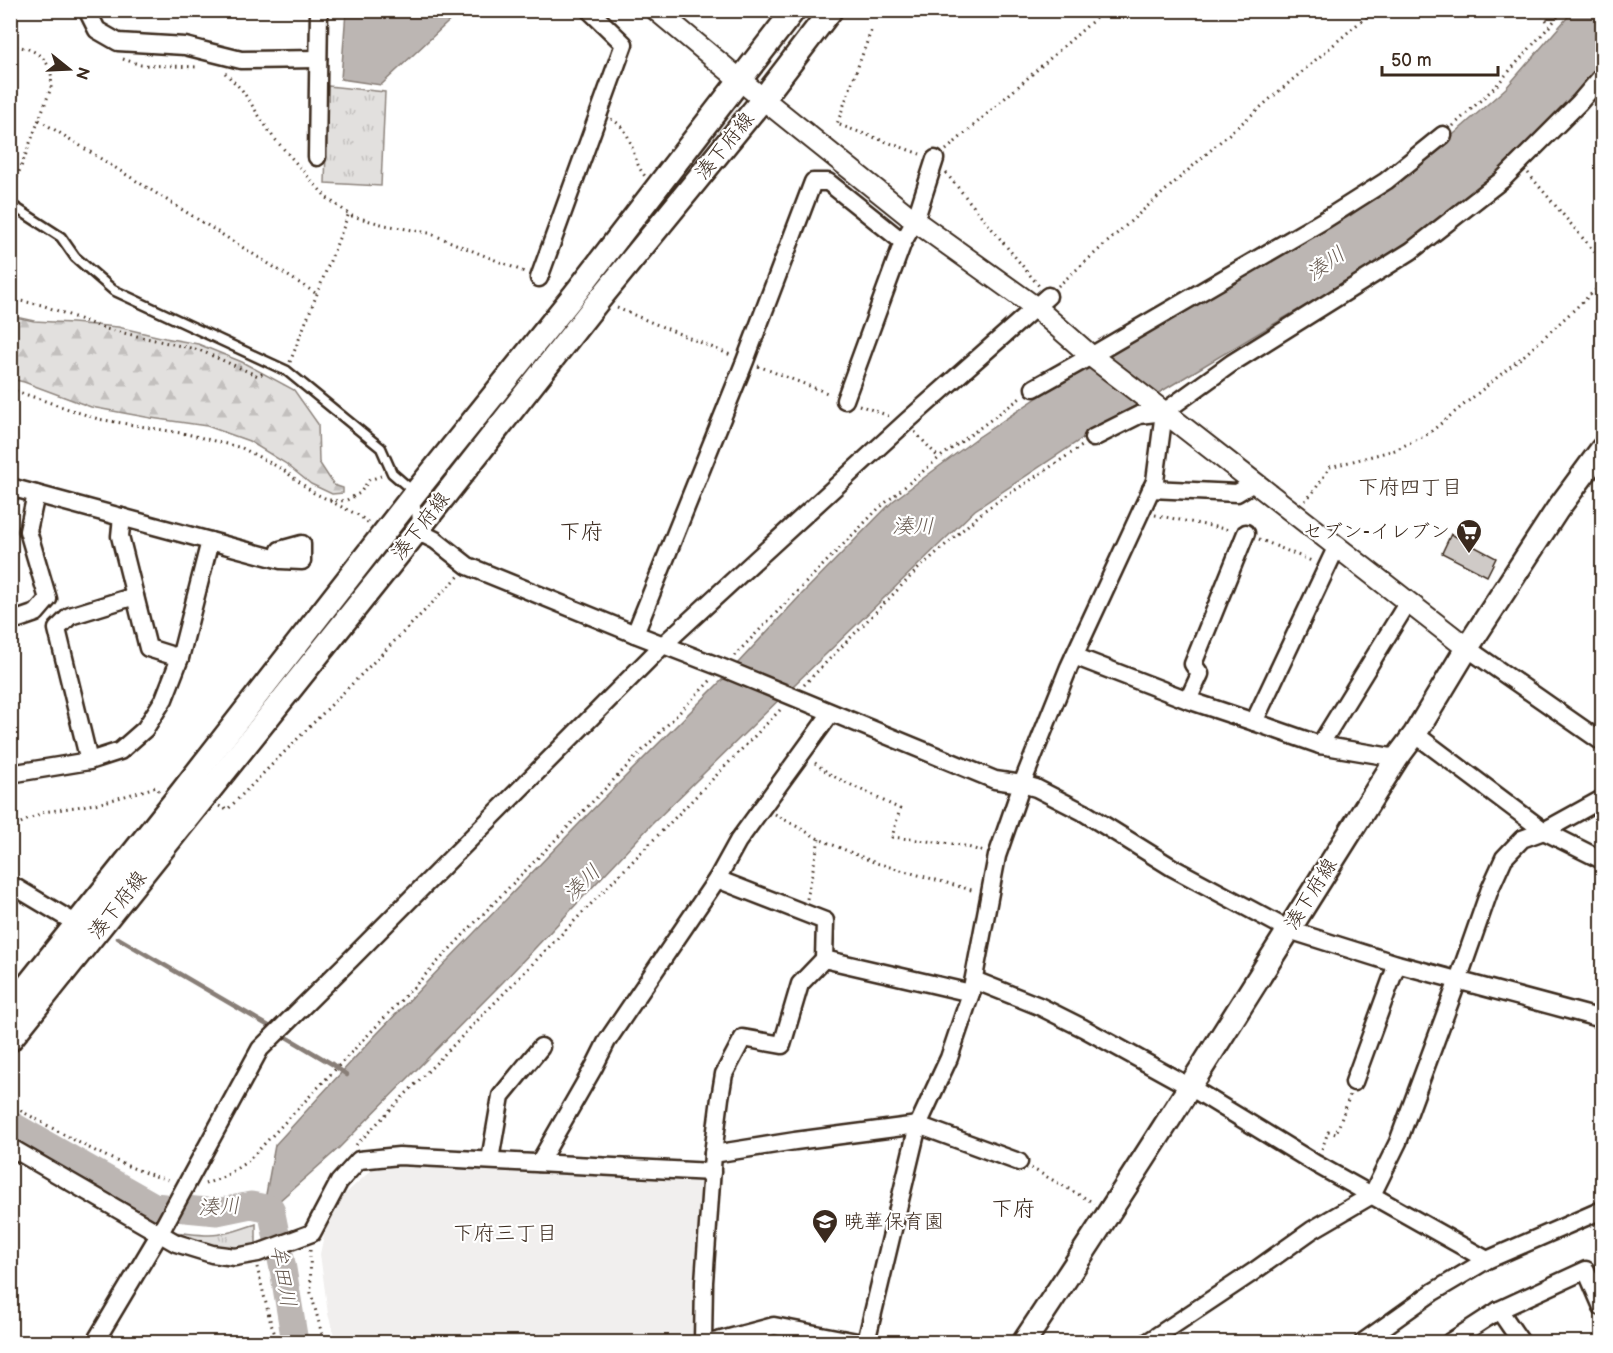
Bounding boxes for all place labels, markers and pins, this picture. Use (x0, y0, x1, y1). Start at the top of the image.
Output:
supermarket icon: セブン-イレブン (1454, 517, 1484, 555)
place label: セブン-イレブン (1303, 520, 1450, 544)
school or university icon: 暁華保育園 (810, 1207, 840, 1245)
place label: 暁華保育園 (844, 1210, 944, 1234)

